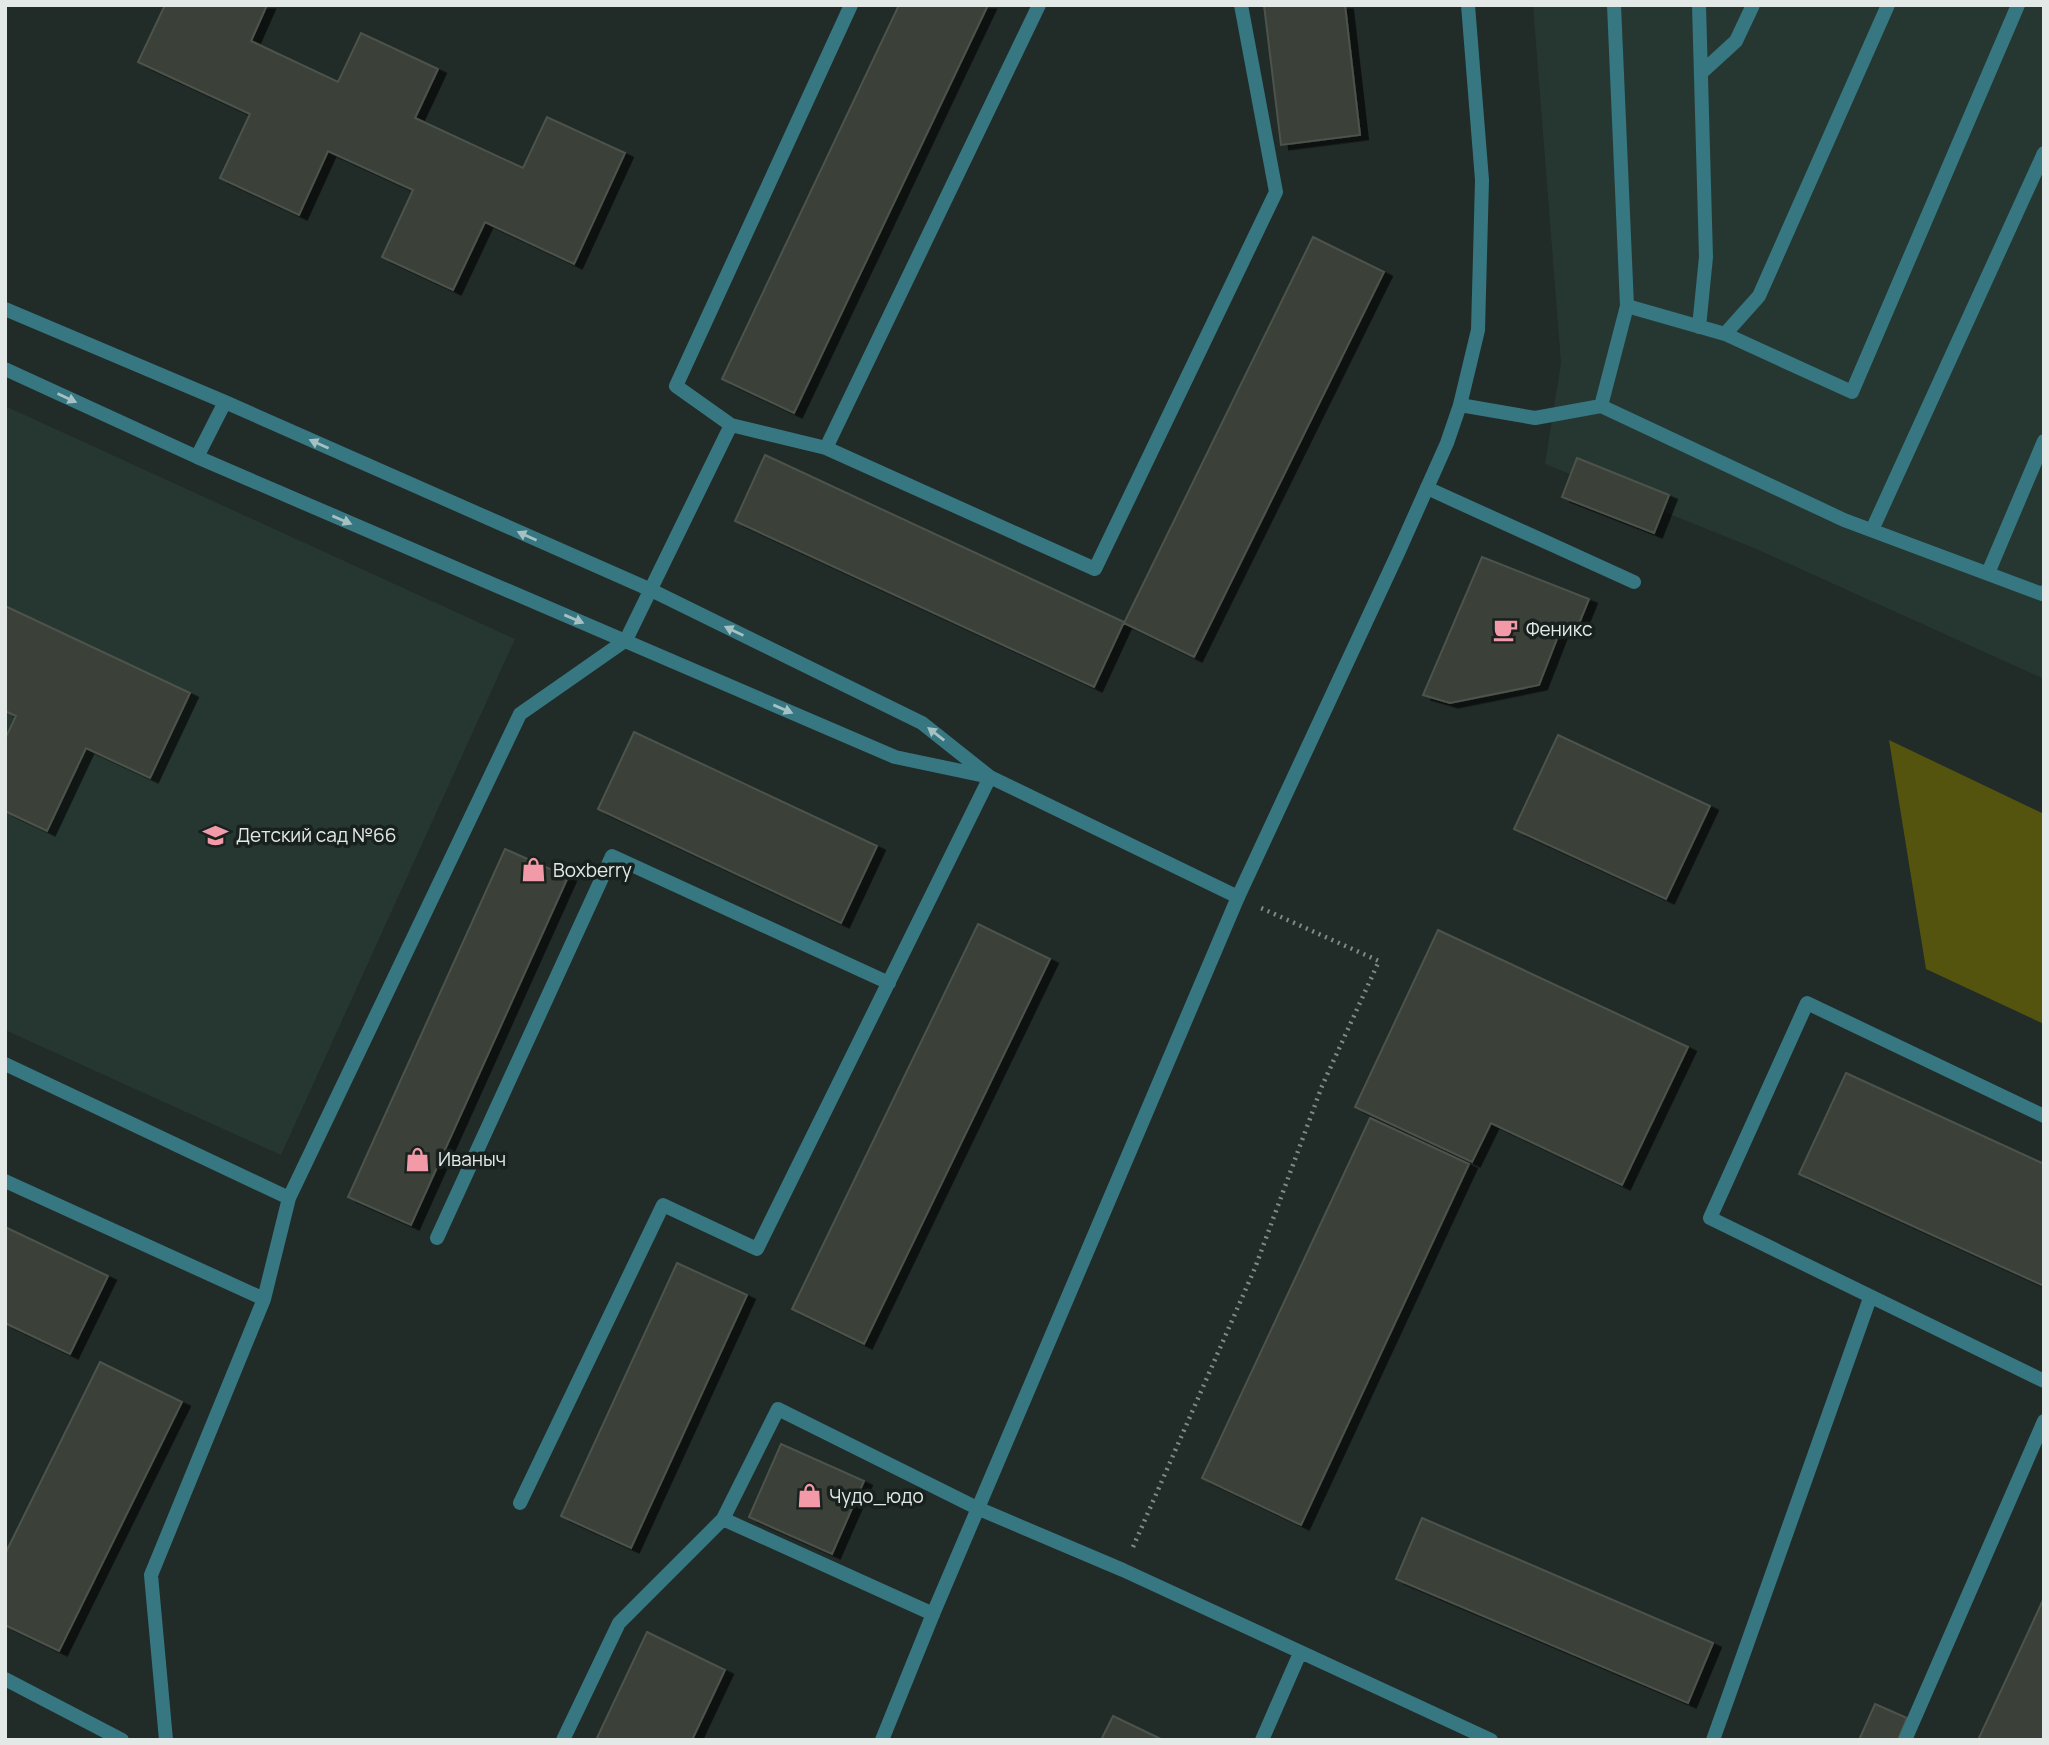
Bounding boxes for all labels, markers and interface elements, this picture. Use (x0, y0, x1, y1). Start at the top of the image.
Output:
one-way arrow (57, 392, 77, 404)
one-way arrow (309, 438, 329, 450)
one-way arrow (332, 515, 353, 526)
one-way arrow (517, 530, 537, 542)
one-way arrow (564, 613, 584, 625)
cafe icon: Феникс (1492, 615, 1520, 643)
place label: Феникс (1526, 616, 1592, 642)
one-way arrow (724, 625, 744, 636)
one-way arrow (773, 703, 794, 714)
one-way arrow (927, 728, 945, 742)
school or university icon: Детский сад №66 (202, 821, 230, 849)
place label: Детский сад №66 (236, 822, 397, 848)
shop icon: Boxberry (519, 856, 547, 884)
place label: Boxberry (553, 857, 632, 883)
shop icon: Иваныч (404, 1145, 432, 1173)
place label: Иваныч (438, 1146, 506, 1172)
shop icon: Чудо_юдо (795, 1482, 823, 1510)
place label: Чудо_юдо (829, 1483, 924, 1509)

